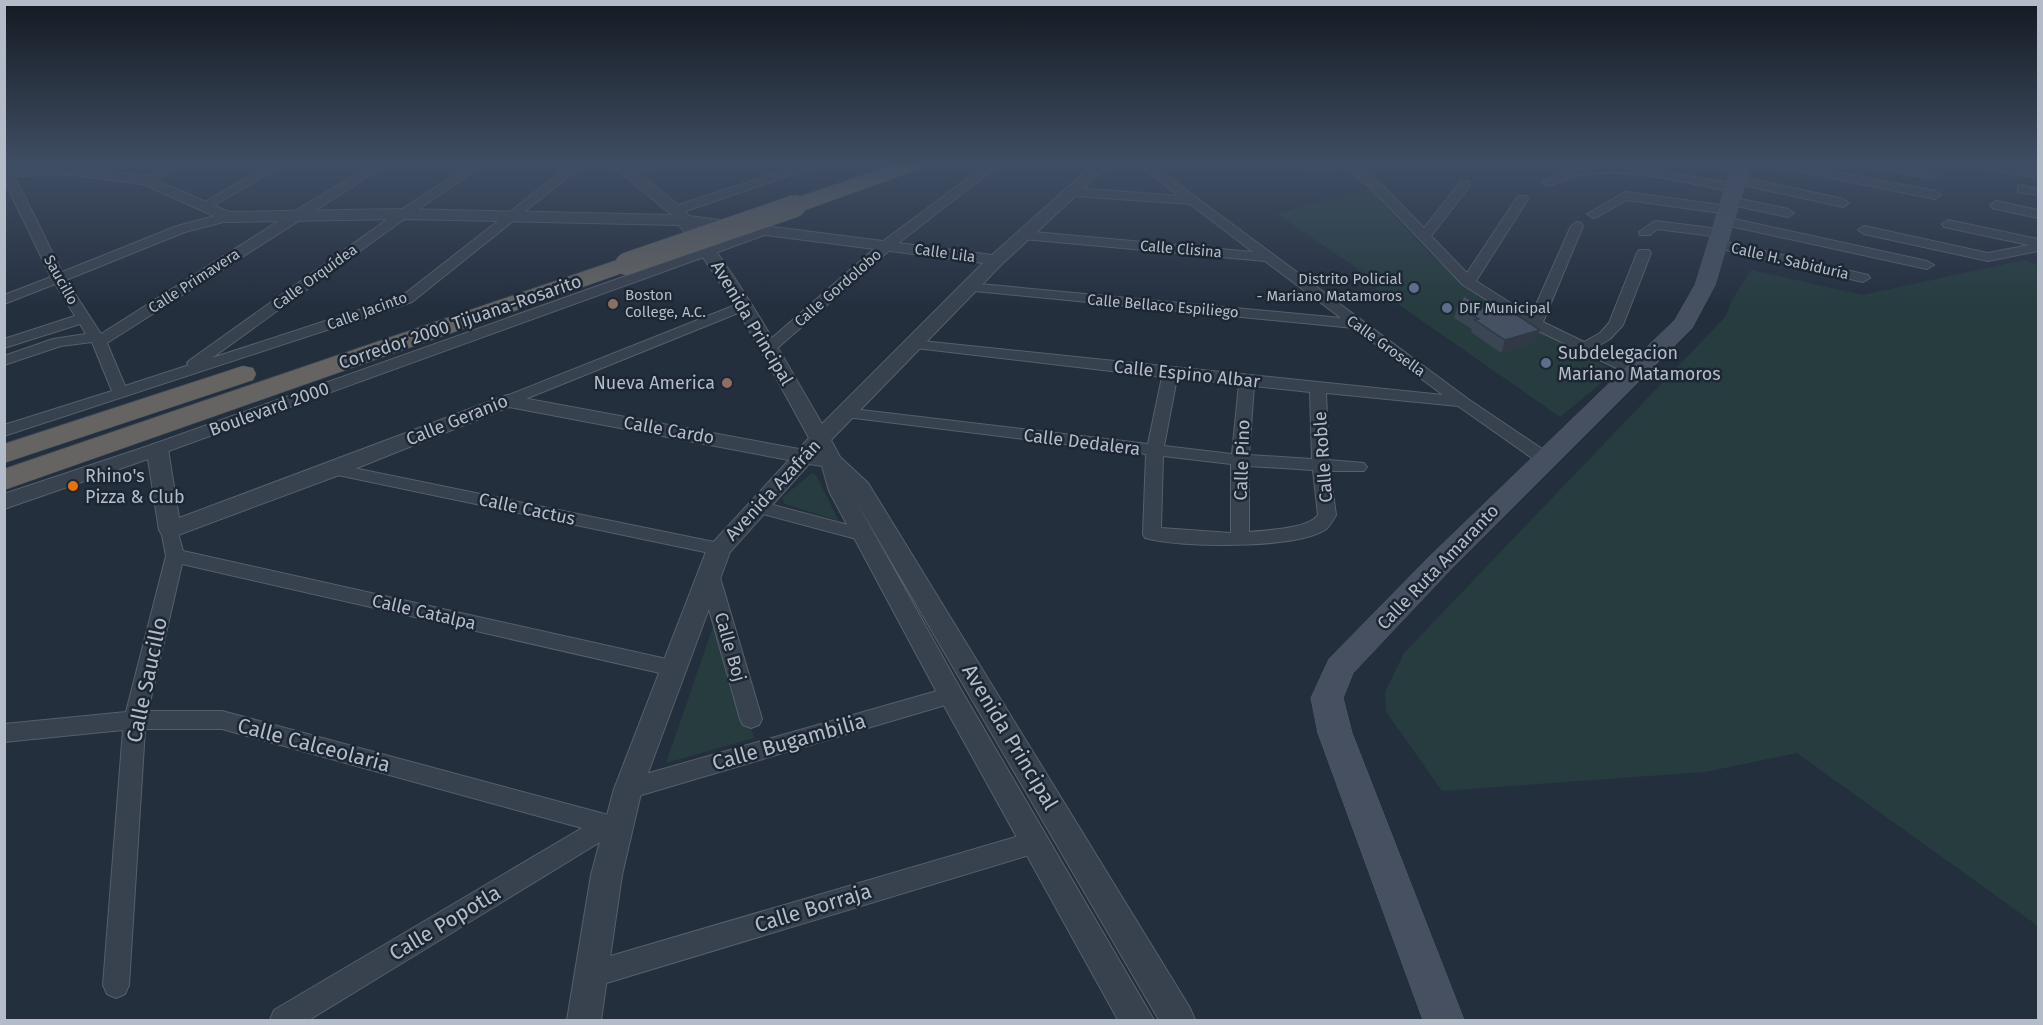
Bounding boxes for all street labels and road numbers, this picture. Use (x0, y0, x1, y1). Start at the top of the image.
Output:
street label: Calle Clisina (1139, 236, 1223, 262)
street label: Calle H. Sabiduría (1729, 239, 1851, 283)
street label: Calle Orquídea (269, 240, 361, 314)
street label: Calle Lila (913, 240, 977, 266)
street label: Calle Primavera (145, 245, 243, 317)
street label: Calle Gordolobo (791, 245, 885, 331)
street label: Saucillo (40, 252, 82, 308)
street label: Avenida Principal (706, 257, 798, 389)
street label: Corredor 2000 Tijuana-Rosarito (336, 270, 584, 374)
street label: Calle Jacinto (324, 288, 410, 334)
street label: Calle Bellaco Espiliego (1086, 290, 1240, 322)
street label: Calle Grosella (1343, 311, 1429, 381)
street label: Calle Espino Albar (1113, 355, 1261, 393)
street label: Boulevard 2000 (206, 377, 332, 441)
street label: Calle Geranio (403, 390, 511, 450)
street label: Calle Cardo (622, 411, 716, 449)
street label: Calle Roble (1309, 411, 1337, 503)
street label: Calle Pino (1230, 419, 1254, 501)
street label: Calle Dedalera (1022, 424, 1142, 460)
street label: Avenida Azafrán (721, 435, 825, 545)
street label: Calle Cactus (477, 488, 577, 530)
street label: Calle Ruta Amaranto (1373, 500, 1503, 634)
street label: Calle Catalpa (370, 589, 478, 635)
street label: Calle Boj (710, 610, 750, 684)
street label: Calle Saucillo (121, 615, 173, 745)
street label: Avenida Principal (956, 659, 1064, 815)
street label: Calle Bugambilia (709, 708, 869, 776)
street label: Calle Calceolaria (235, 712, 393, 778)
street label: Calle Borraja (751, 878, 875, 938)
street label: Calle Popotla (385, 880, 505, 966)

